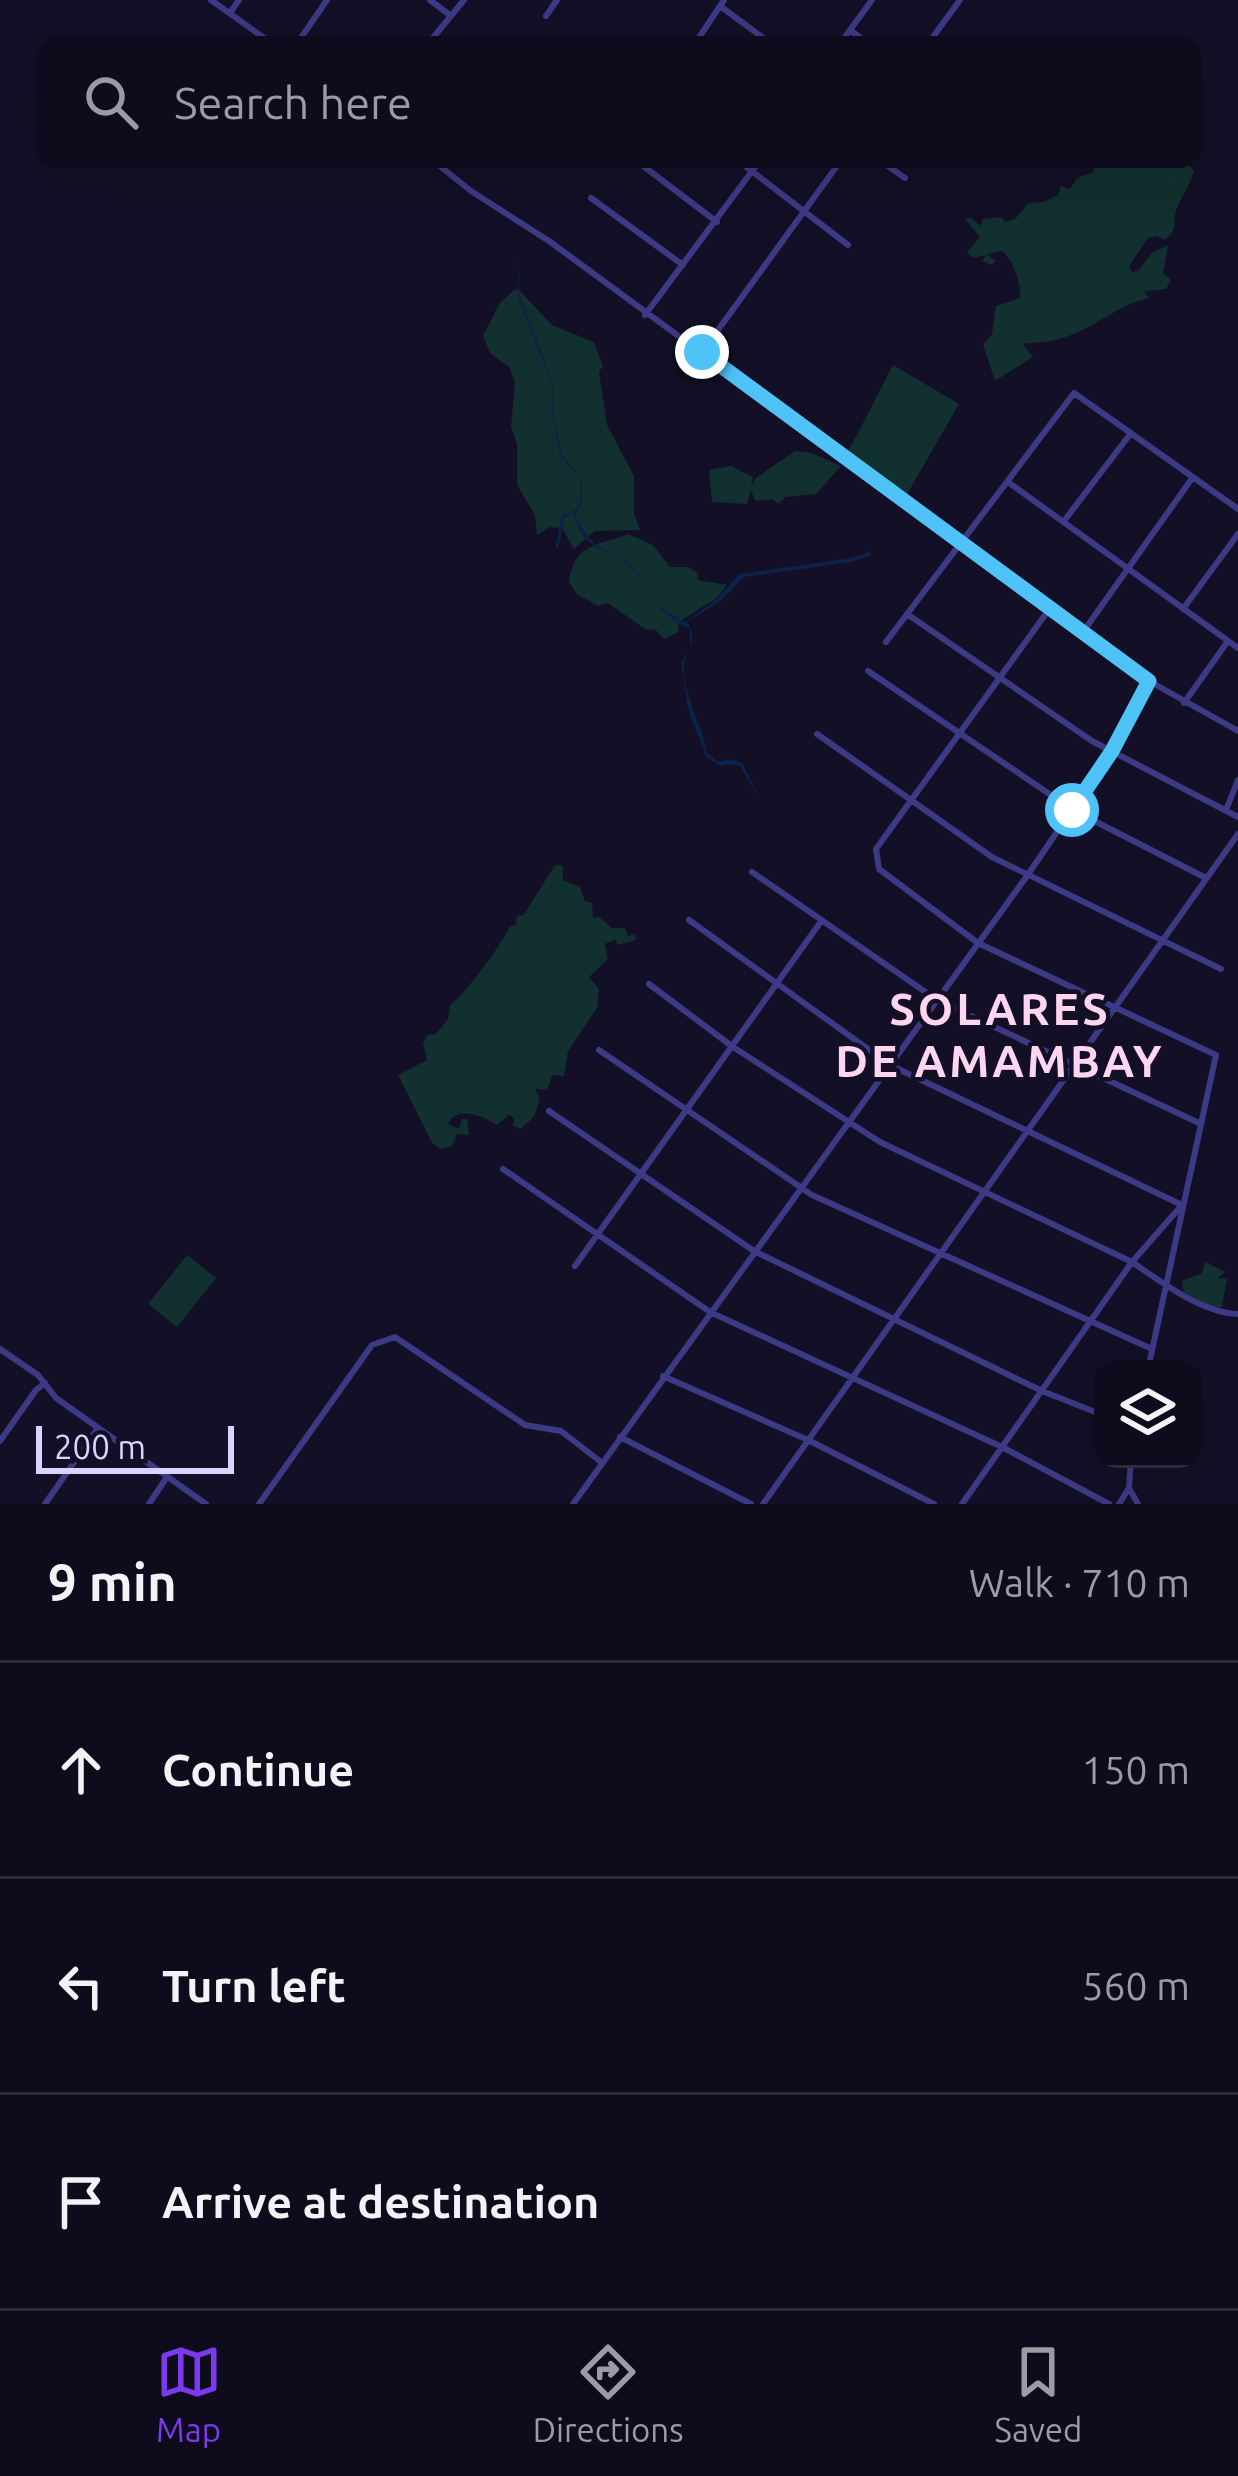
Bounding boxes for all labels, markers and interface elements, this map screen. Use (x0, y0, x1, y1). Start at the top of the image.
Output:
search box (36, 36, 1202, 168)
icon: search (78, 69, 144, 135)
text: Search here (174, 77, 412, 128)
route end (675, 325, 729, 379)
route start (1045, 783, 1099, 837)
district label: SOLARES DE AMAMBAY (835, 983, 1165, 1086)
map controls (1094, 1360, 1202, 1468)
button: layers (1094, 1360, 1202, 1468)
scale bar (36, 1420, 234, 1473)
text: 200 m (54, 1428, 146, 1465)
text: 9 min (48, 1553, 177, 1611)
text: Walk · 710 m (969, 1561, 1190, 1604)
icon: ahead (48, 1737, 114, 1803)
text: Continue (162, 1744, 354, 1795)
text: 150 m (1081, 1748, 1190, 1791)
icon: left (48, 1953, 114, 2019)
text: Turn left (162, 1960, 346, 2011)
text: 560 m (1081, 1964, 1190, 2007)
icon: arrive (48, 2169, 114, 2235)
text: Arrive at destination (162, 2176, 599, 2227)
tab: Map (156, 2339, 222, 2448)
tab: Directions (533, 2339, 683, 2448)
tab: Saved (995, 2339, 1082, 2448)

